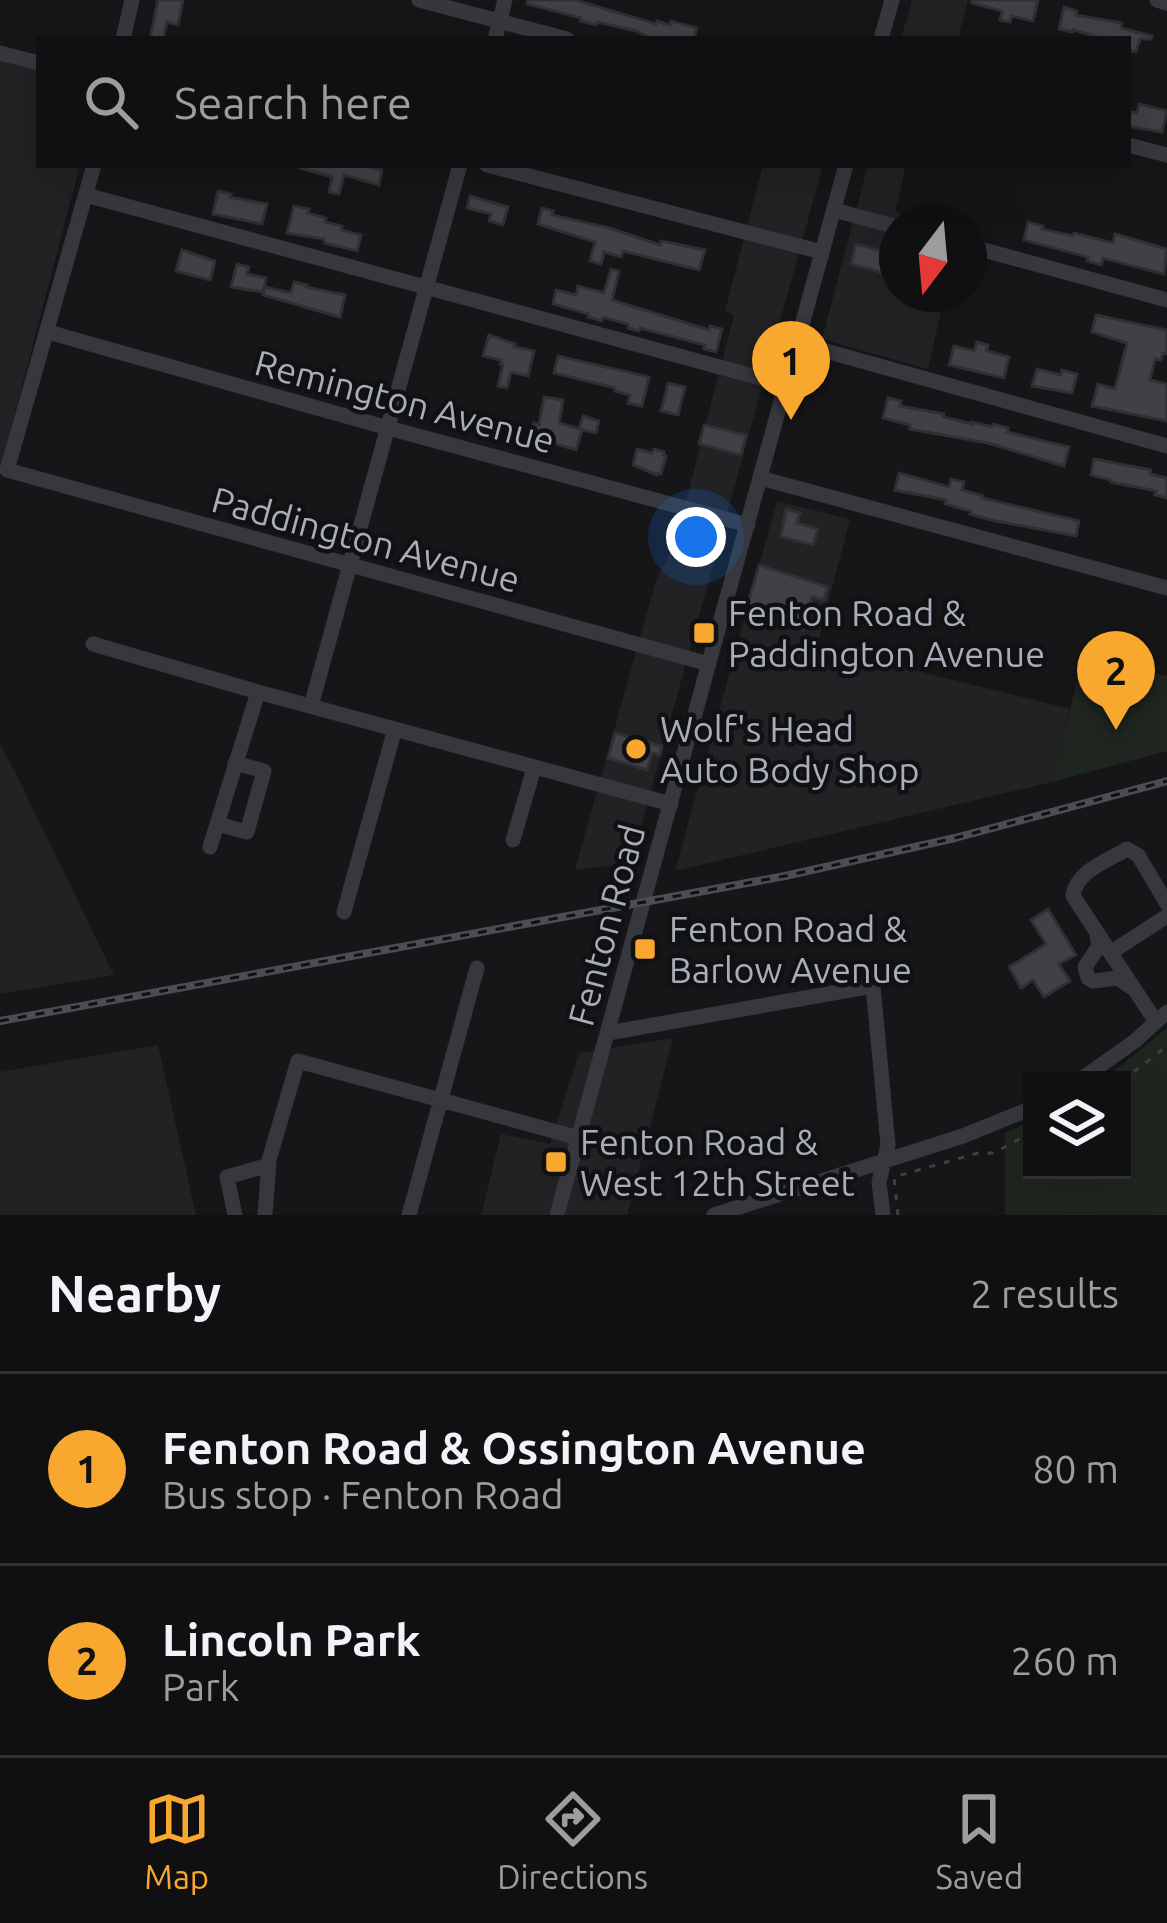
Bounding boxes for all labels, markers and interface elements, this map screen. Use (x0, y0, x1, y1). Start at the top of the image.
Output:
search box (36, 36, 1131, 168)
icon: search (78, 69, 144, 135)
text: Search here (174, 77, 412, 128)
north arrow (879, 204, 987, 312)
pin: 1 (752, 321, 830, 420)
street label: Remington Avenue (251, 341, 559, 461)
street label: Paddington Avenue (208, 478, 524, 600)
your location (666, 507, 726, 567)
place label: Fenton Road & Paddington Avenue (728, 592, 1045, 674)
marker: Fenton Road & Paddington Avenue (691, 620, 717, 646)
pin: 2 (1077, 631, 1155, 730)
place label: Wolf's Head Auto Body Shop (660, 708, 919, 790)
marker: Wolf's Head Auto Body Shop (623, 736, 649, 762)
street label: Fenton Road (560, 820, 652, 1030)
place label: Fenton Road & Barlow Avenue (669, 908, 912, 990)
marker: Fenton Road & Barlow Avenue (632, 936, 658, 962)
map controls (1023, 1071, 1131, 1179)
button: layers (1023, 1071, 1131, 1179)
place label: Fenton Road & West 12th Street (580, 1121, 855, 1203)
marker: Fenton Road & West 12th Street (543, 1149, 569, 1175)
text: Nearby (48, 1264, 221, 1322)
text: 2 results (970, 1272, 1119, 1315)
text: Fenton Road & Ossington Avenue (162, 1422, 866, 1473)
text: 1 (76, 1447, 98, 1490)
text: 80 m (1032, 1447, 1119, 1490)
text: Bus stop · Fenton Road (162, 1473, 564, 1516)
text: Lincoln Park (162, 1614, 420, 1665)
text: 2 (76, 1639, 98, 1682)
text: 260 m (1010, 1639, 1119, 1682)
text: Park (162, 1665, 240, 1708)
tab: Map (144, 1786, 210, 1895)
tab: Directions (497, 1786, 648, 1895)
tab: Saved (935, 1786, 1023, 1895)

